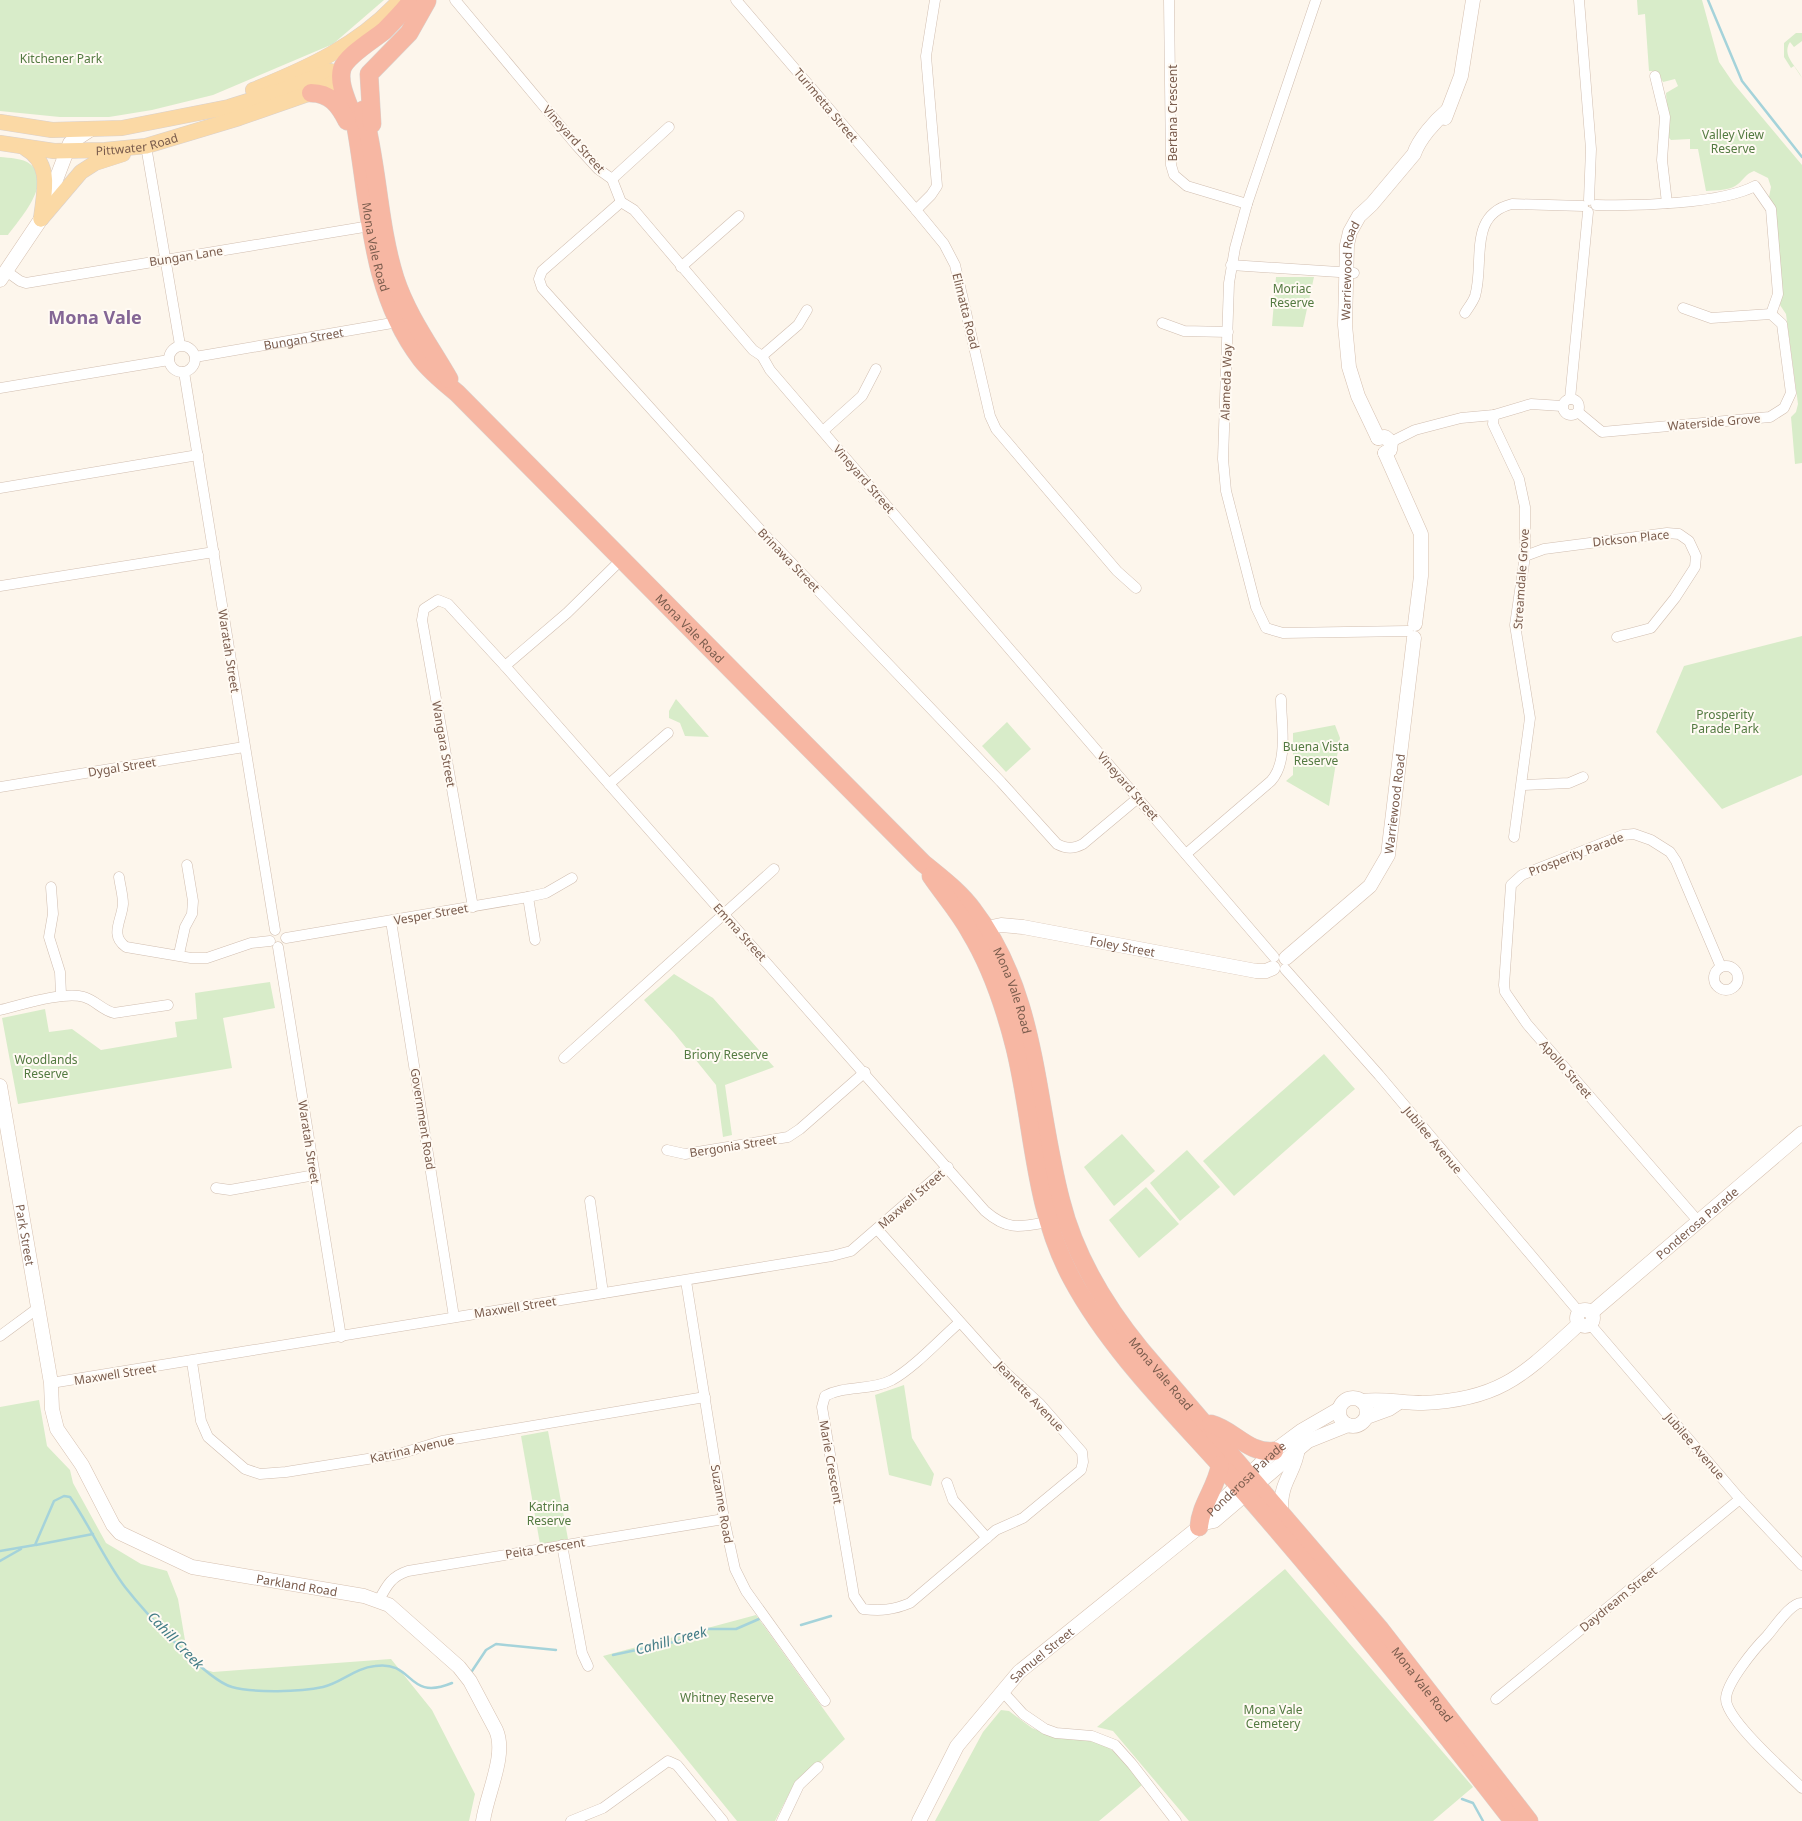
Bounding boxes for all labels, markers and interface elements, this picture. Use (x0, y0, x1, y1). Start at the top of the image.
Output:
park label: Kitchener Park (20, 50, 103, 67)
street label: Turimetta Street (790, 64, 862, 146)
street label: Bertana Crescent (1164, 64, 1181, 161)
street label: Vineyard Street (539, 101, 609, 177)
park label: Valley View Reserve (1702, 126, 1765, 157)
street label: Pittwater Road (96, 128, 180, 159)
street label: Mona Vale Road (358, 201, 394, 294)
street label: Warriewood Road (1337, 218, 1363, 321)
street label: Bungan Lane (148, 242, 224, 270)
street label: Elimatta Road (948, 271, 984, 351)
park label: Moriac Reserve (1270, 280, 1315, 311)
district label: Mona Vale (48, 305, 142, 329)
street label: Bungan Street (262, 323, 345, 354)
street label: Alameda Way (1216, 343, 1236, 421)
street label: Waterside Grove (1667, 409, 1761, 435)
street label: Vineyard Street (829, 441, 899, 517)
street label: Brinawa Street (754, 524, 824, 596)
street label: Dickson Place (1592, 525, 1670, 550)
street label: Streamdale Grove (1509, 528, 1533, 630)
street label: Mona Vale Road (652, 590, 728, 666)
street label: Waratah Street (214, 608, 244, 695)
street label: Wangara Street (428, 700, 460, 789)
park label: Prosperity Parade Park (1691, 706, 1760, 737)
park label: Buena Vista Reserve (1283, 738, 1349, 769)
street label: Vineyard Street (1093, 748, 1163, 824)
street label: Dygal Street (87, 753, 158, 781)
street label: Warriewood Road (1380, 753, 1409, 855)
street label: Prosperity Parade (1526, 828, 1626, 880)
street label: Vesper Street (392, 899, 470, 929)
street label: Emma Street (709, 899, 771, 965)
street label: Foley Street (1089, 931, 1157, 960)
street label: Mona Vale Road (990, 944, 1036, 1035)
street label: Apollo Street (1536, 1036, 1597, 1102)
park label: Briony Reserve (684, 1046, 768, 1063)
park label: Woodlands Reserve (14, 1051, 78, 1082)
street label: Government Road (407, 1067, 439, 1171)
street label: Waratah Street (294, 1099, 324, 1186)
street label: Jubilee Avenue (1399, 1102, 1466, 1177)
street label: Bergonia Street (688, 1131, 778, 1161)
street label: Maxwell Street (874, 1165, 948, 1233)
street label: Ponderosa Parade (1652, 1183, 1742, 1263)
street label: Park Street (12, 1203, 39, 1267)
street label: Maxwell Street (473, 1292, 558, 1322)
street label: Mona Vale Road (1125, 1333, 1197, 1414)
street label: Jeanette Avenue (991, 1356, 1068, 1435)
street label: Maxwell Street (73, 1359, 158, 1389)
street label: Jubilee Avenue (1661, 1408, 1729, 1483)
street label: Marie Crescent (815, 1419, 847, 1506)
street label: Katrina Avenue (368, 1431, 456, 1467)
street label: Ponderosa Parade (1202, 1437, 1289, 1520)
street label: Suzanne Road (707, 1463, 737, 1545)
park label: Katrina Reserve (527, 1498, 572, 1529)
street label: Peita Crescent (504, 1533, 587, 1563)
street label: Daydream Street (1576, 1562, 1661, 1636)
street label: Parkland Road (255, 1569, 339, 1600)
water label: Cahill Creek (144, 1607, 209, 1674)
water label: Cahill Creek (633, 1621, 710, 1659)
street label: Samuel Street (1005, 1623, 1078, 1686)
street label: Mona Vale Road (1388, 1643, 1457, 1725)
park label: Whitney Reserve (680, 1689, 774, 1706)
park label: Mona Vale Cemetery (1244, 1701, 1303, 1732)

